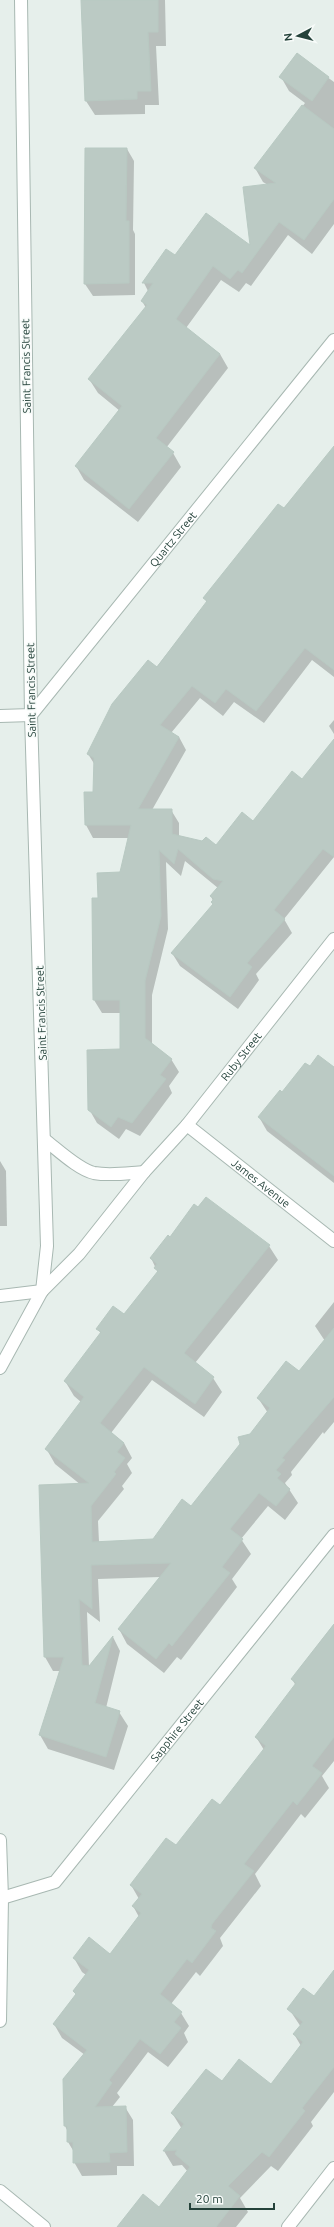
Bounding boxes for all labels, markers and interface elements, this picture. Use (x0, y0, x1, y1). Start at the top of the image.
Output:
north arrow (278, 16, 318, 56)
text: N (282, 32, 295, 42)
street label: Saint Francis Street (19, 318, 33, 413)
street label: Quartz Street (147, 509, 199, 569)
street label: Saint Francis Street (24, 642, 38, 737)
street label: Saint Francis Street (33, 965, 49, 1061)
street label: Ruby Street (218, 1029, 264, 1083)
street label: James Avenue (229, 1157, 292, 1210)
street label: Sapphire Street (148, 1696, 206, 1764)
scale bar (190, 2185, 274, 2211)
text: 20 m (196, 2192, 223, 2205)

